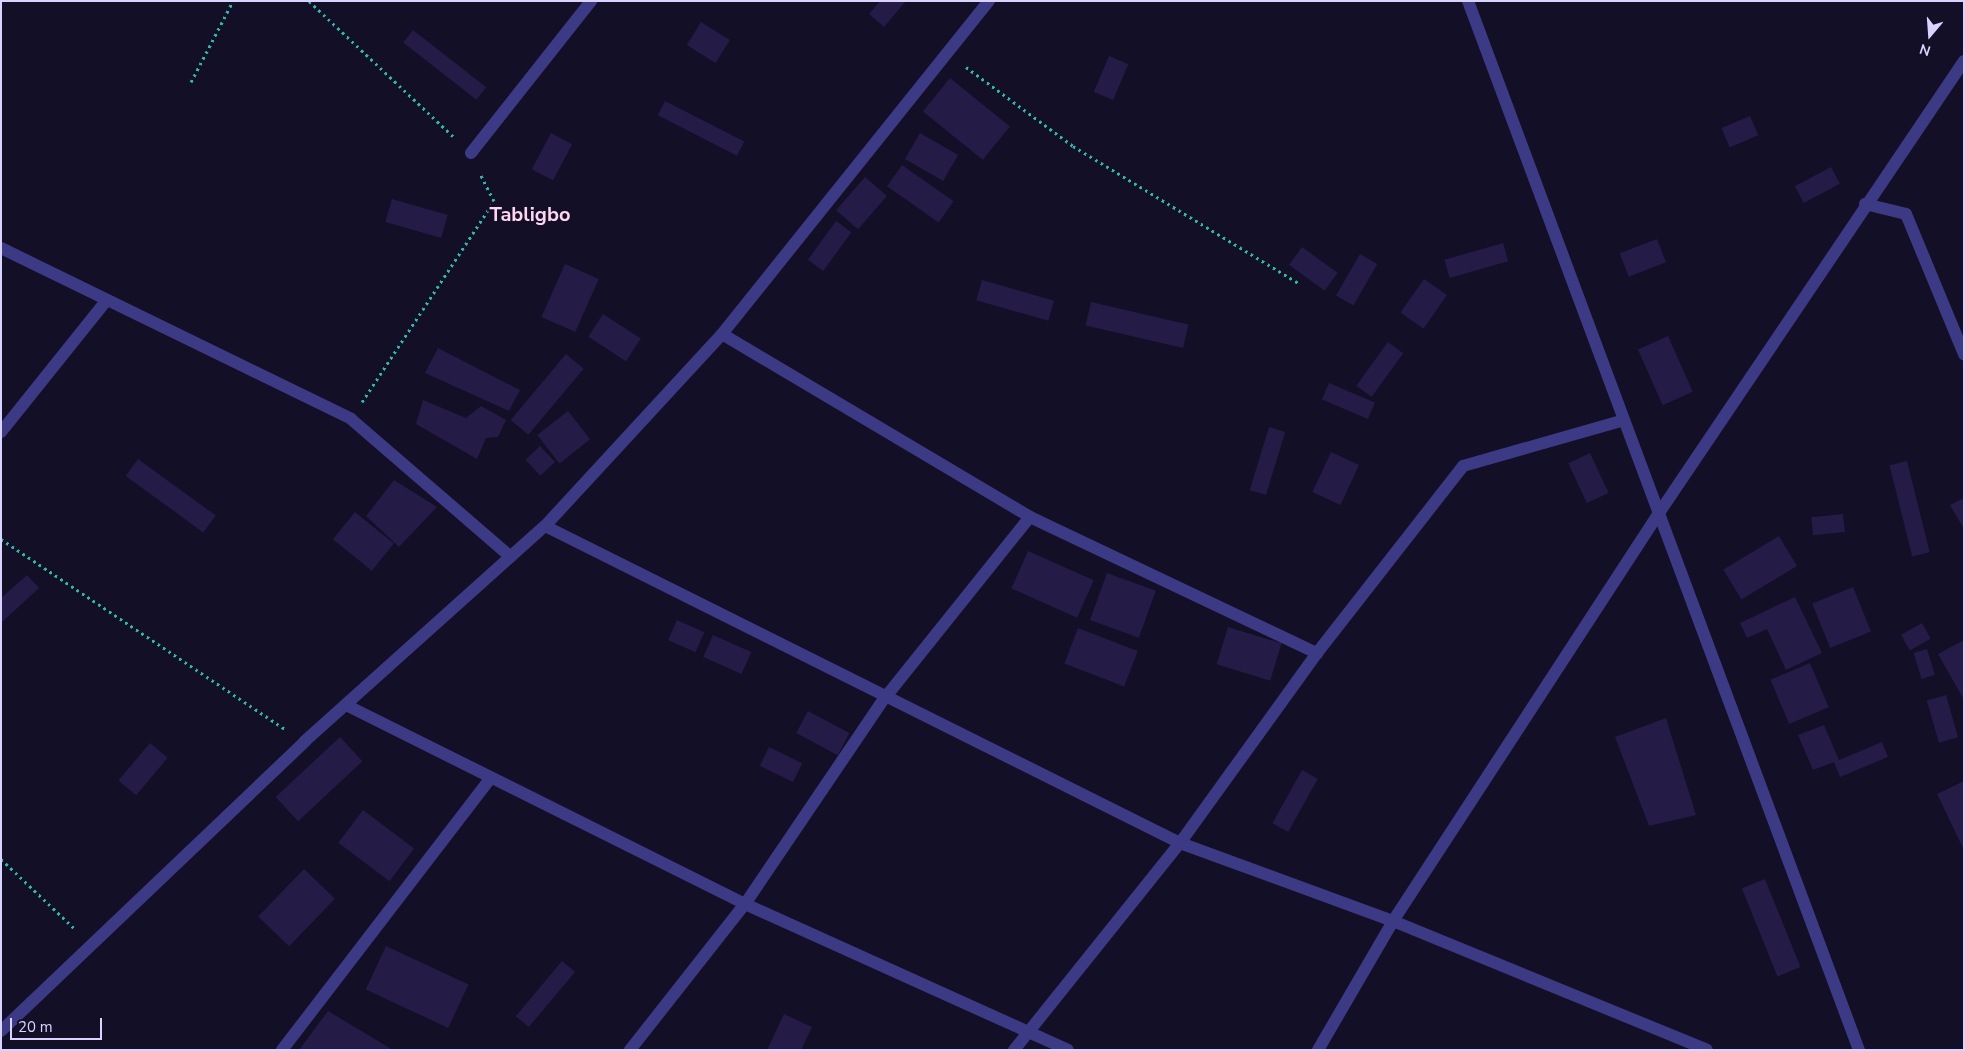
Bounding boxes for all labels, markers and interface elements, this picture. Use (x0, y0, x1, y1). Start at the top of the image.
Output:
north arrow (1905, 10, 1955, 60)
text: N (1917, 39, 1933, 60)
district label: Tabligbo (490, 202, 570, 226)
scale bar (12, 1008, 105, 1040)
text: 20 m (18, 1017, 53, 1037)

